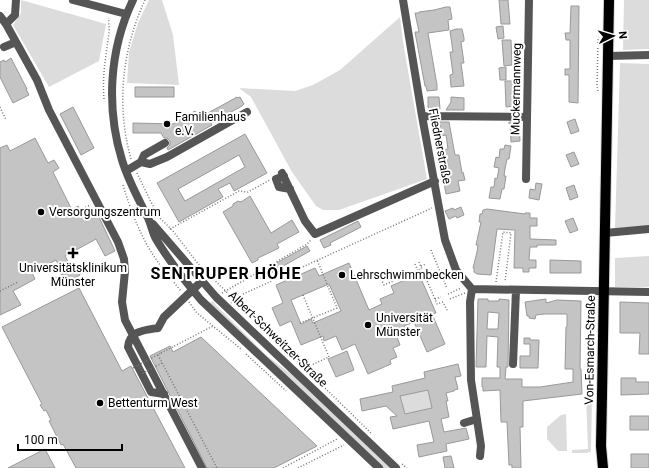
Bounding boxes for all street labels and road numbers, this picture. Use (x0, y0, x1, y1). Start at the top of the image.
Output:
street label: Muckermannweg (508, 43, 524, 135)
street label: Fliednerstraße (426, 107, 454, 185)
street label: Albert-Schweitzer-Straße (226, 288, 330, 390)
street label: Von-Esmarch-Straße (582, 295, 598, 405)

